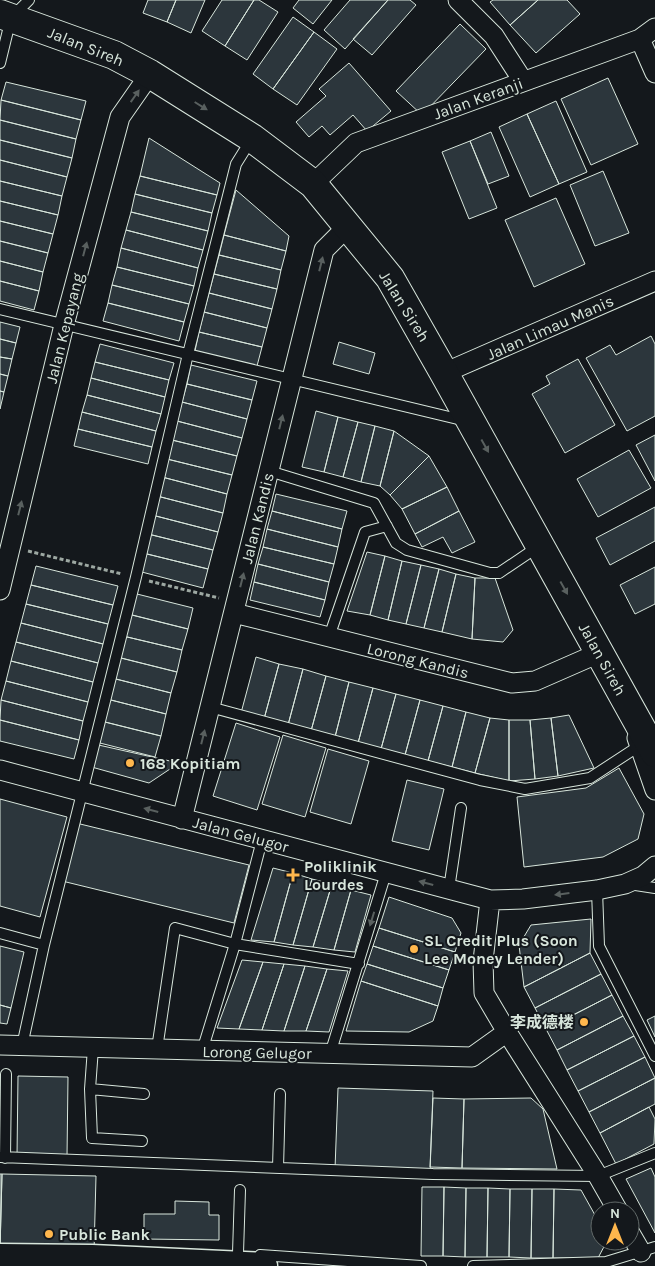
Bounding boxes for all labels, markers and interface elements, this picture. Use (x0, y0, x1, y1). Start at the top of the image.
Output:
street label: Jalan Sireh (45, 23, 127, 70)
street label: Jalan Keranji (431, 73, 526, 123)
one-way arrow (130, 89, 140, 102)
one-way arrow (195, 101, 208, 110)
one-way arrow (81, 241, 89, 256)
one-way arrow (317, 257, 325, 272)
street label: Jalan Sireh (375, 267, 434, 345)
street label: Jalan Kepayang (42, 271, 87, 385)
street label: Jalan Limau Manis (484, 291, 617, 364)
one-way arrow (277, 415, 285, 430)
one-way arrow (481, 439, 489, 453)
street label: Jalan Kandis (237, 471, 278, 565)
one-way arrow (16, 501, 24, 516)
one-way arrow (238, 572, 246, 587)
one-way arrow (559, 582, 568, 595)
street label: Jalan Sireh (575, 620, 630, 699)
street label: Lorong Kandis (365, 639, 471, 682)
one-way arrow (199, 730, 207, 745)
place label: 168 Kopitiam (140, 754, 240, 773)
marker: 168 Kopitiam (124, 757, 136, 769)
one-way arrow (143, 806, 158, 814)
street label: Jalan Gelugor (191, 813, 291, 856)
place label: Poliklinik Lourdes (304, 857, 377, 894)
marker: Poliklinik Lourdes (286, 868, 300, 882)
one-way arrow (419, 879, 434, 887)
one-way arrow (553, 891, 569, 899)
one-way arrow (368, 912, 376, 927)
place label: SL Credit Plus (Soon Lee Money Lender) (424, 931, 578, 968)
marker: SL Credit Plus (Soon Lee Money Lender) (408, 943, 420, 955)
place label: 李成德楼 (510, 1013, 574, 1032)
marker: 李成德楼 (578, 1016, 590, 1028)
street label: Lorong Gelugor (202, 1042, 312, 1063)
north arrow (590, 1201, 640, 1251)
text: N (610, 1205, 620, 1222)
place label: Public Bank (59, 1225, 150, 1244)
marker: Public Bank (43, 1228, 55, 1240)

